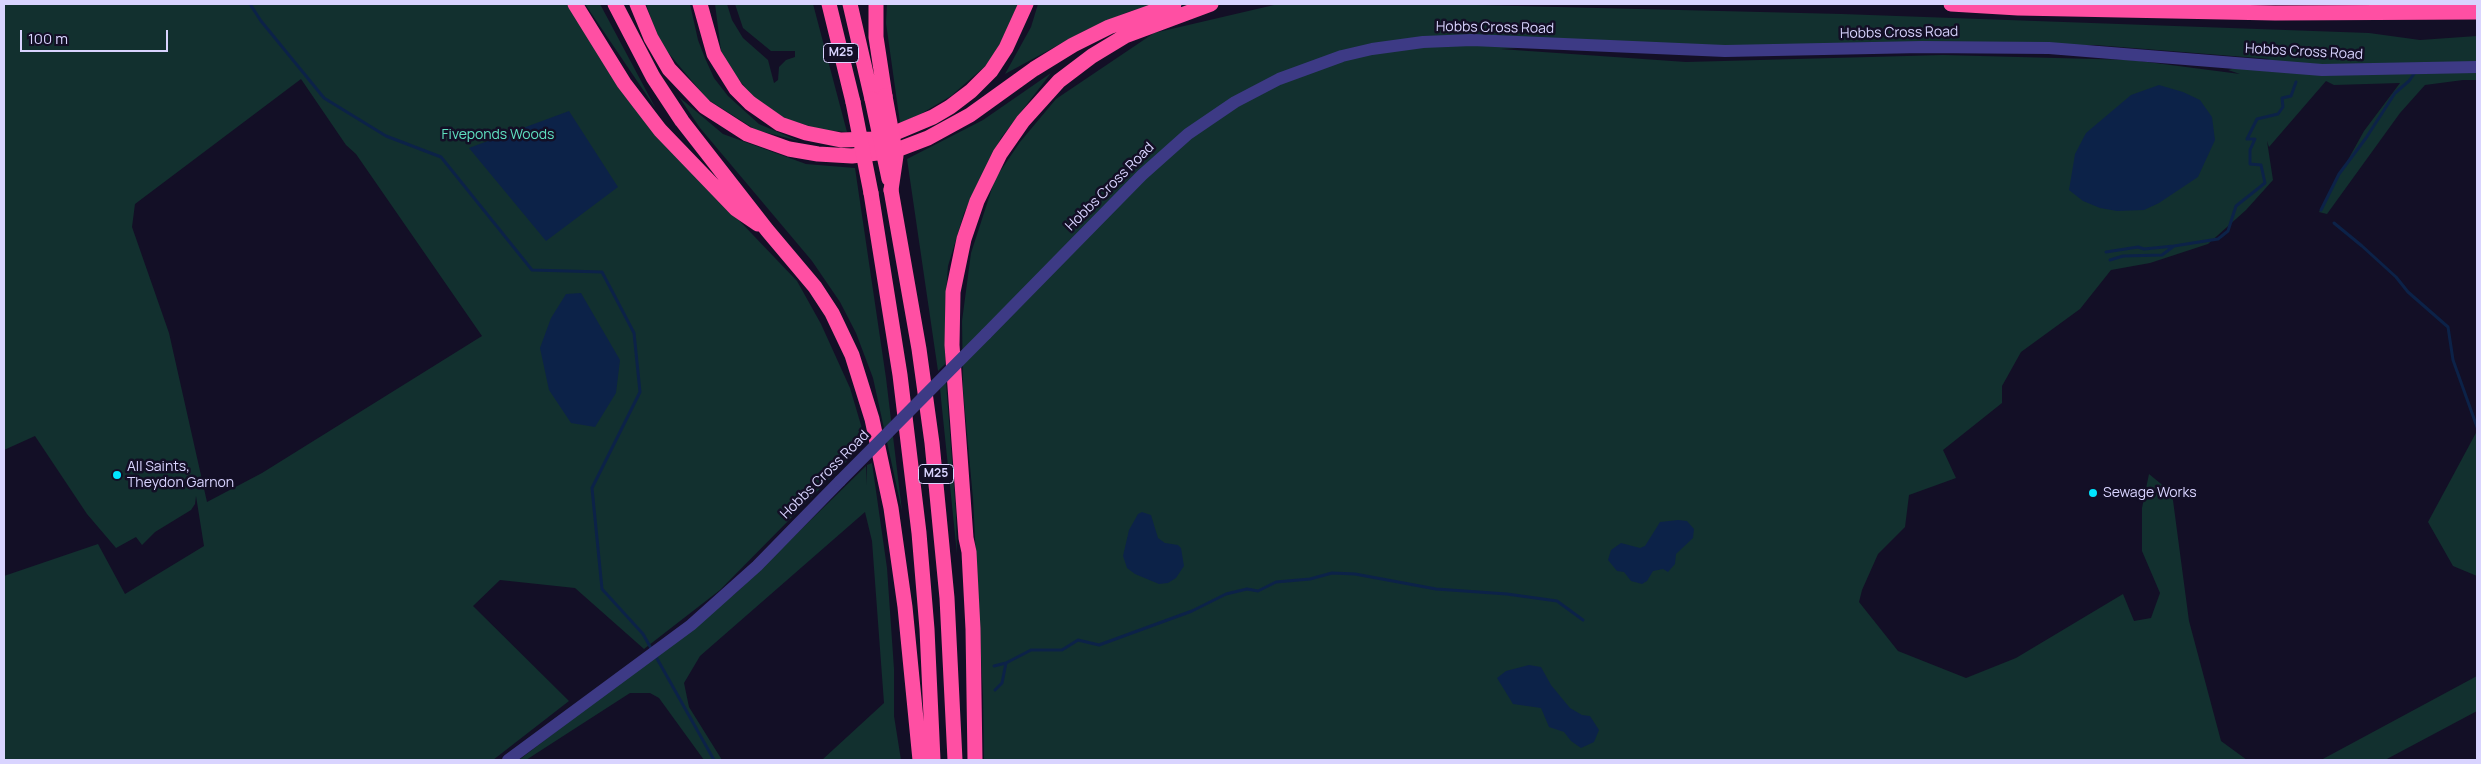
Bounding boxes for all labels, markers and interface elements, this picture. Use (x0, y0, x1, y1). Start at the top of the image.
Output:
street label: Hobbs Cross Road (1436, 19, 1554, 37)
scale bar (22, 20, 170, 52)
street label: Hobbs Cross Road (1840, 24, 1958, 42)
text: 100 m (28, 28, 68, 49)
street label: Hobbs Cross Road (2244, 41, 2364, 63)
road number: M25 (824, 44, 858, 62)
park label: Fiveponds Woods (442, 127, 554, 143)
street label: Hobbs Cross Road (1062, 139, 1158, 235)
street label: Hobbs Cross Road (777, 427, 873, 523)
place label: All Saints, Theydon Garnon (127, 459, 234, 492)
road number: M25 (918, 464, 954, 484)
marker: All Saints, Theydon Garnon (111, 469, 123, 481)
place label: Sewage Works (2103, 485, 2197, 501)
marker: Sewage Works (2087, 487, 2099, 499)

